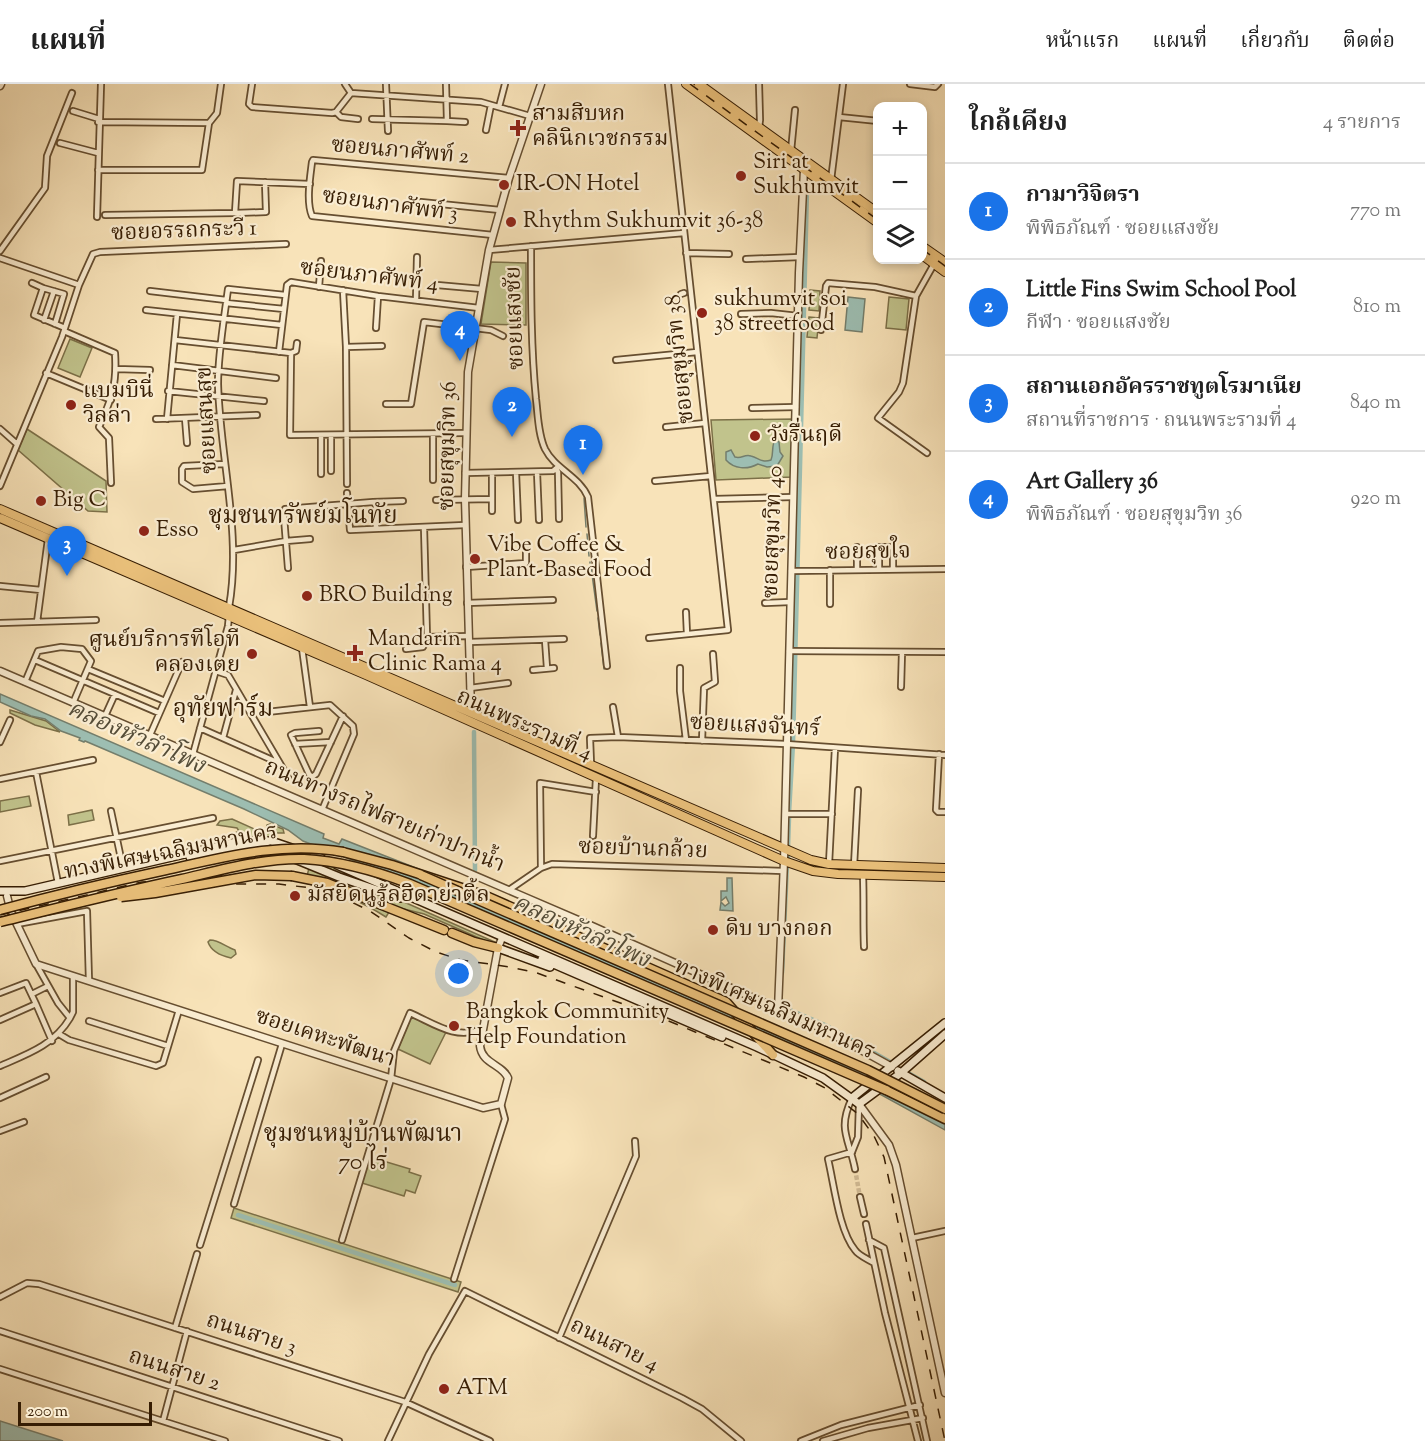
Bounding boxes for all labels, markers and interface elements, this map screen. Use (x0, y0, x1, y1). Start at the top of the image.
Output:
text: แผนที่ (30, 22, 106, 62)
text: หน้าแรก (1046, 27, 1119, 57)
text: แผนที่ (1152, 27, 1207, 57)
text: เกี่ยวกับ (1240, 27, 1310, 57)
text: ติดต่อ (1343, 27, 1395, 57)
place label: สามสิบหก คลินิกเวชกรรม (532, 99, 668, 156)
map controls (873, 102, 927, 264)
button: + (873, 102, 927, 156)
text: ใกล้เคียง (969, 105, 1068, 142)
text: 4 รายการ (1323, 109, 1401, 138)
marker: สามสิบหก คลินิกเวชกรรม (509, 119, 527, 137)
street label: ซอยนภาศัพท์ 2 (330, 130, 470, 174)
place label: Siri at Sukhumvit (753, 147, 859, 204)
button: − (873, 156, 927, 210)
place label: IR-ON Hotel (516, 169, 640, 201)
marker: Siri at Sukhumvit (734, 169, 748, 183)
marker: IR-ON Hotel (497, 178, 511, 192)
text: กามาวิจิตรา (1026, 180, 1140, 212)
street label: ซอยนภาศัพท์ 3 (320, 181, 460, 231)
text: 1 (985, 197, 992, 226)
text: 770 m (1350, 197, 1401, 226)
place label: Rhythm Sukhumvit 36-38 (523, 206, 763, 238)
button: layers (873, 210, 927, 264)
street label: ซอยอรรถกระวี 1 (111, 213, 258, 251)
marker: Rhythm Sukhumvit 36-38 (504, 215, 518, 229)
text: พิพิธภัณฑ์ · ซอยแสงชัย (1026, 215, 1219, 244)
street label: ซอยนภาศัพท์ 4 (298, 253, 440, 301)
street label: ซอยแสงชัย (498, 265, 534, 371)
text: Little Fins Swim School Pool (1026, 275, 1296, 307)
place label: sukhumvit soi 38 streetfood (714, 284, 847, 341)
street label: ซอยสุขุมวิท 38 (658, 293, 704, 425)
text: 2 (984, 293, 993, 322)
text: 810 m (1353, 293, 1401, 322)
marker: sukhumvit soi 38 streetfood (695, 306, 709, 320)
text: กีฬา · ซอยแสงชัย (1026, 309, 1171, 338)
pin: 4 (440, 312, 480, 361)
street label: ซอยแสนสุข (189, 365, 227, 475)
text: สถานเอกอัครราชทูตโรมาเนีย (1026, 372, 1302, 404)
place label: แบมบินี่ วิลล่า (83, 373, 154, 433)
street label: ซอยสุขุมวิท 36 (432, 381, 466, 511)
pin: 2 (492, 388, 532, 437)
text: 3 (984, 389, 993, 418)
text: 840 m (1350, 389, 1401, 418)
marker: แบมบินี่ วิลล่า (64, 398, 78, 412)
text: สถานที่ราชการ · ถนนพระรามที่ 4 (1026, 407, 1296, 436)
place label: วังรื่นฤดี (767, 417, 842, 452)
pin: 1 (564, 426, 602, 475)
marker: วังรื่นฤดี (748, 429, 762, 443)
street label: ซอยสุขุมวิท 40 (756, 465, 792, 599)
text: Art Gallery 36 (1026, 467, 1158, 499)
place label: Big C (53, 485, 106, 517)
text: 4 (983, 485, 994, 514)
text: 920 m (1351, 485, 1401, 514)
marker: Big C (34, 494, 48, 508)
district label: ชุมชนทรัพย์มโนทัย (208, 497, 398, 534)
text: พิพิธภัณฑ์ · ซอยสุขุมวิท 36 (1026, 501, 1243, 530)
place label: Esso (156, 515, 199, 547)
marker: Esso (137, 524, 151, 538)
pin: 3 (48, 526, 86, 576)
place label: Vibe Coffee & Plant-Based Food (487, 530, 652, 587)
street label: ซอยสุขใจ (825, 535, 911, 570)
marker: Vibe Coffee & Plant-Based Food (468, 552, 482, 566)
place label: BRO Building (319, 580, 453, 612)
marker: BRO Building (300, 589, 314, 603)
place label: ศูนย์บริการทีโอที คลองเตย (88, 624, 240, 682)
place label: Mandarin Clinic Rama 4 (368, 624, 502, 681)
marker: Mandarin Clinic Rama 4 (346, 644, 364, 662)
marker: ศูนย์บริการทีโอที คลองเตย (245, 647, 259, 661)
street label: ถนนพระรามที่ 4 (451, 679, 598, 770)
water label: คลองหัวลำโพง (62, 691, 212, 784)
district label: อุทัยฟาร์ม (173, 692, 273, 727)
street label: ซอยแสงจันทร์ (689, 708, 821, 746)
street label: ถนนทางรถไฟสายเก่าปากน้ำ (259, 749, 510, 882)
street label: ทางพิเศษเฉลิมมหานคร (61, 817, 281, 889)
street label: ซอยบ้านกล้วย (578, 832, 708, 868)
place label: มัสยิดนูรู้ลฮิดาย่าติ้ล (307, 877, 490, 912)
water label: คลองหัวลำโพง (507, 885, 657, 978)
marker: มัสยิดนูรู้ลฮิดาย่าติ้ล (288, 889, 302, 903)
place label: ดิบ บางกอก (725, 914, 833, 946)
marker: ดิบ บางกอก (706, 923, 720, 937)
street label: ทางพิเศษเฉลิมมหานคร (668, 951, 880, 1069)
your location (444, 959, 473, 988)
place label: Bangkok Community Help Foundation (466, 997, 669, 1054)
street label: ซอยเคหะพัฒนา (251, 1001, 399, 1077)
marker: Bangkok Community Help Foundation (447, 1019, 461, 1033)
district label: ชุมชนหมู่บ้านพัฒนา 70 ไร่ (264, 1118, 462, 1180)
street label: ถนนสาย 3 (202, 1305, 300, 1365)
street label: ถนนสาย 4 (564, 1311, 664, 1381)
street label: ถนนสาย 2 (124, 1341, 224, 1401)
place label: ATM (456, 1373, 508, 1405)
marker: ATM (437, 1382, 451, 1396)
scale bar (18, 1399, 152, 1426)
text: 200 m (27, 1401, 68, 1424)

